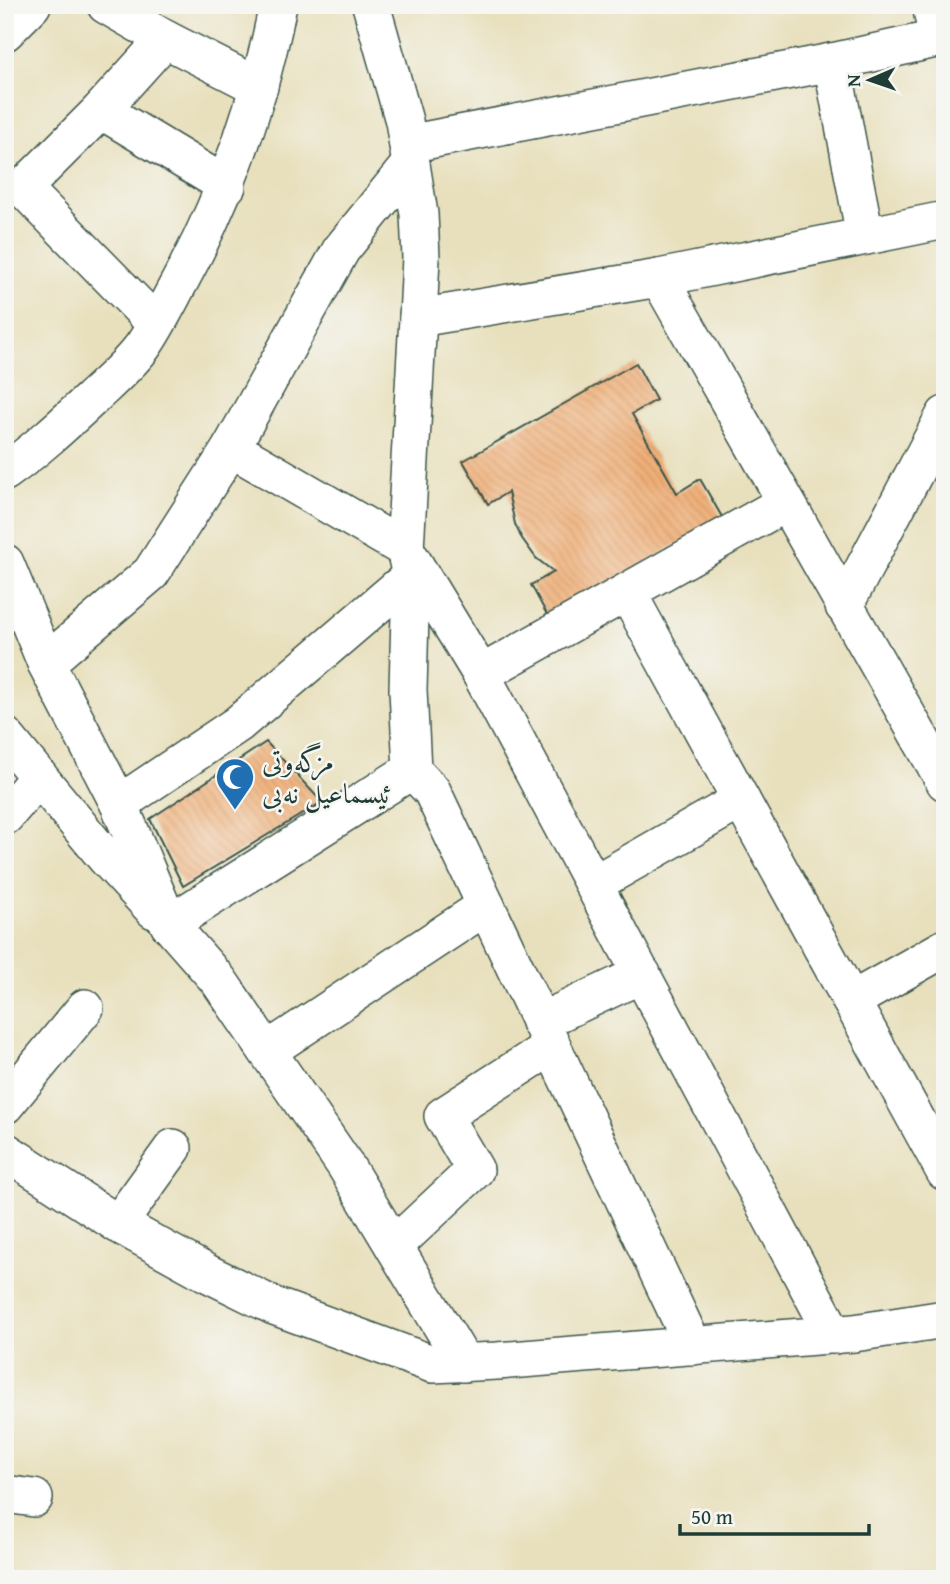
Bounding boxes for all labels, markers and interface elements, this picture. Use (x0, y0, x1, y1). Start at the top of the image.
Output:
north arrow (834, 46, 904, 116)
text: N (839, 73, 867, 87)
place label: مزگەوتی ئیسماعیل نەبی (262, 740, 392, 813)
mosque icon: مزگەوتی ئیسماعیل نەبی (214, 756, 256, 811)
scale bar (680, 1493, 870, 1537)
text: 50 m (691, 1501, 733, 1532)

